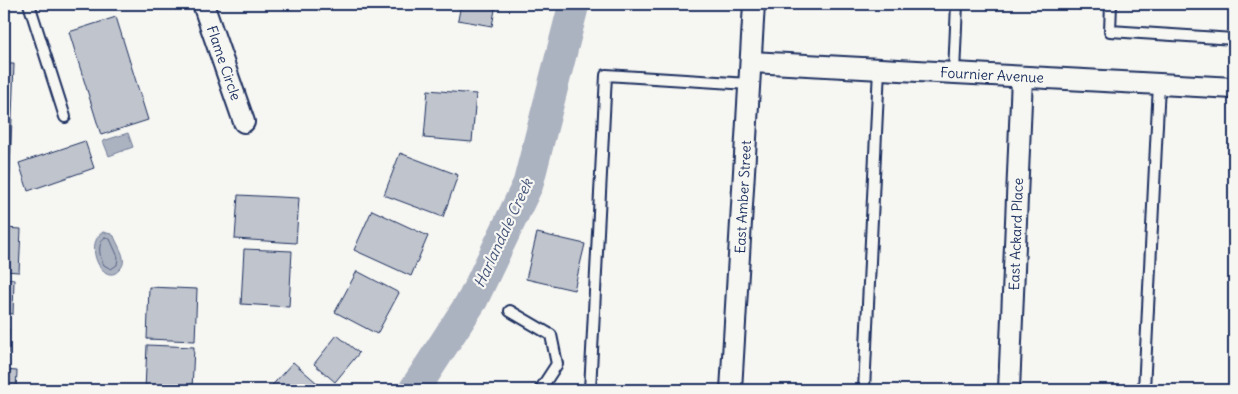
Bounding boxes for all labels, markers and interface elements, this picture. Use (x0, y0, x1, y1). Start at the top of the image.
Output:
street label: Flame Circle (203, 23, 245, 103)
street label: Fournier Avenue (940, 63, 1044, 87)
street label: East Amber Street (731, 140, 755, 254)
water label: Harlandale Creek (470, 174, 537, 290)
street label: East Ackard Place (1005, 177, 1027, 291)

